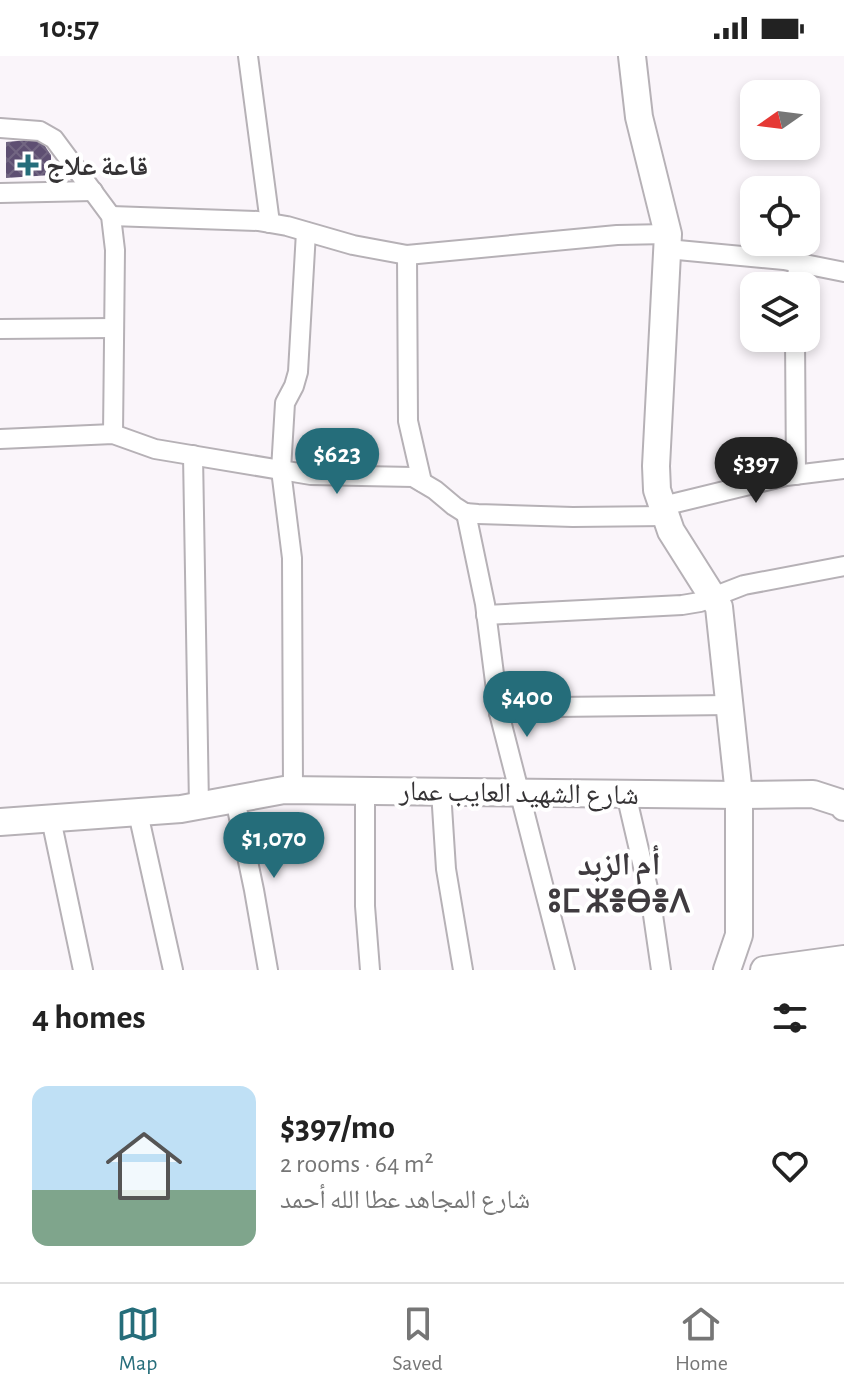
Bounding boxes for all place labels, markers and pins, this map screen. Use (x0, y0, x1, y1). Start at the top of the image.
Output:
place label: قاعة علاج (46, 153, 148, 183)
marker: قاعة علاج (17, 154, 39, 176)
pin: $623 (290, 428, 384, 496)
pin: $397 (709, 437, 803, 505)
pin: $400 (480, 671, 574, 739)
pin: $1,070 (209, 812, 339, 880)

